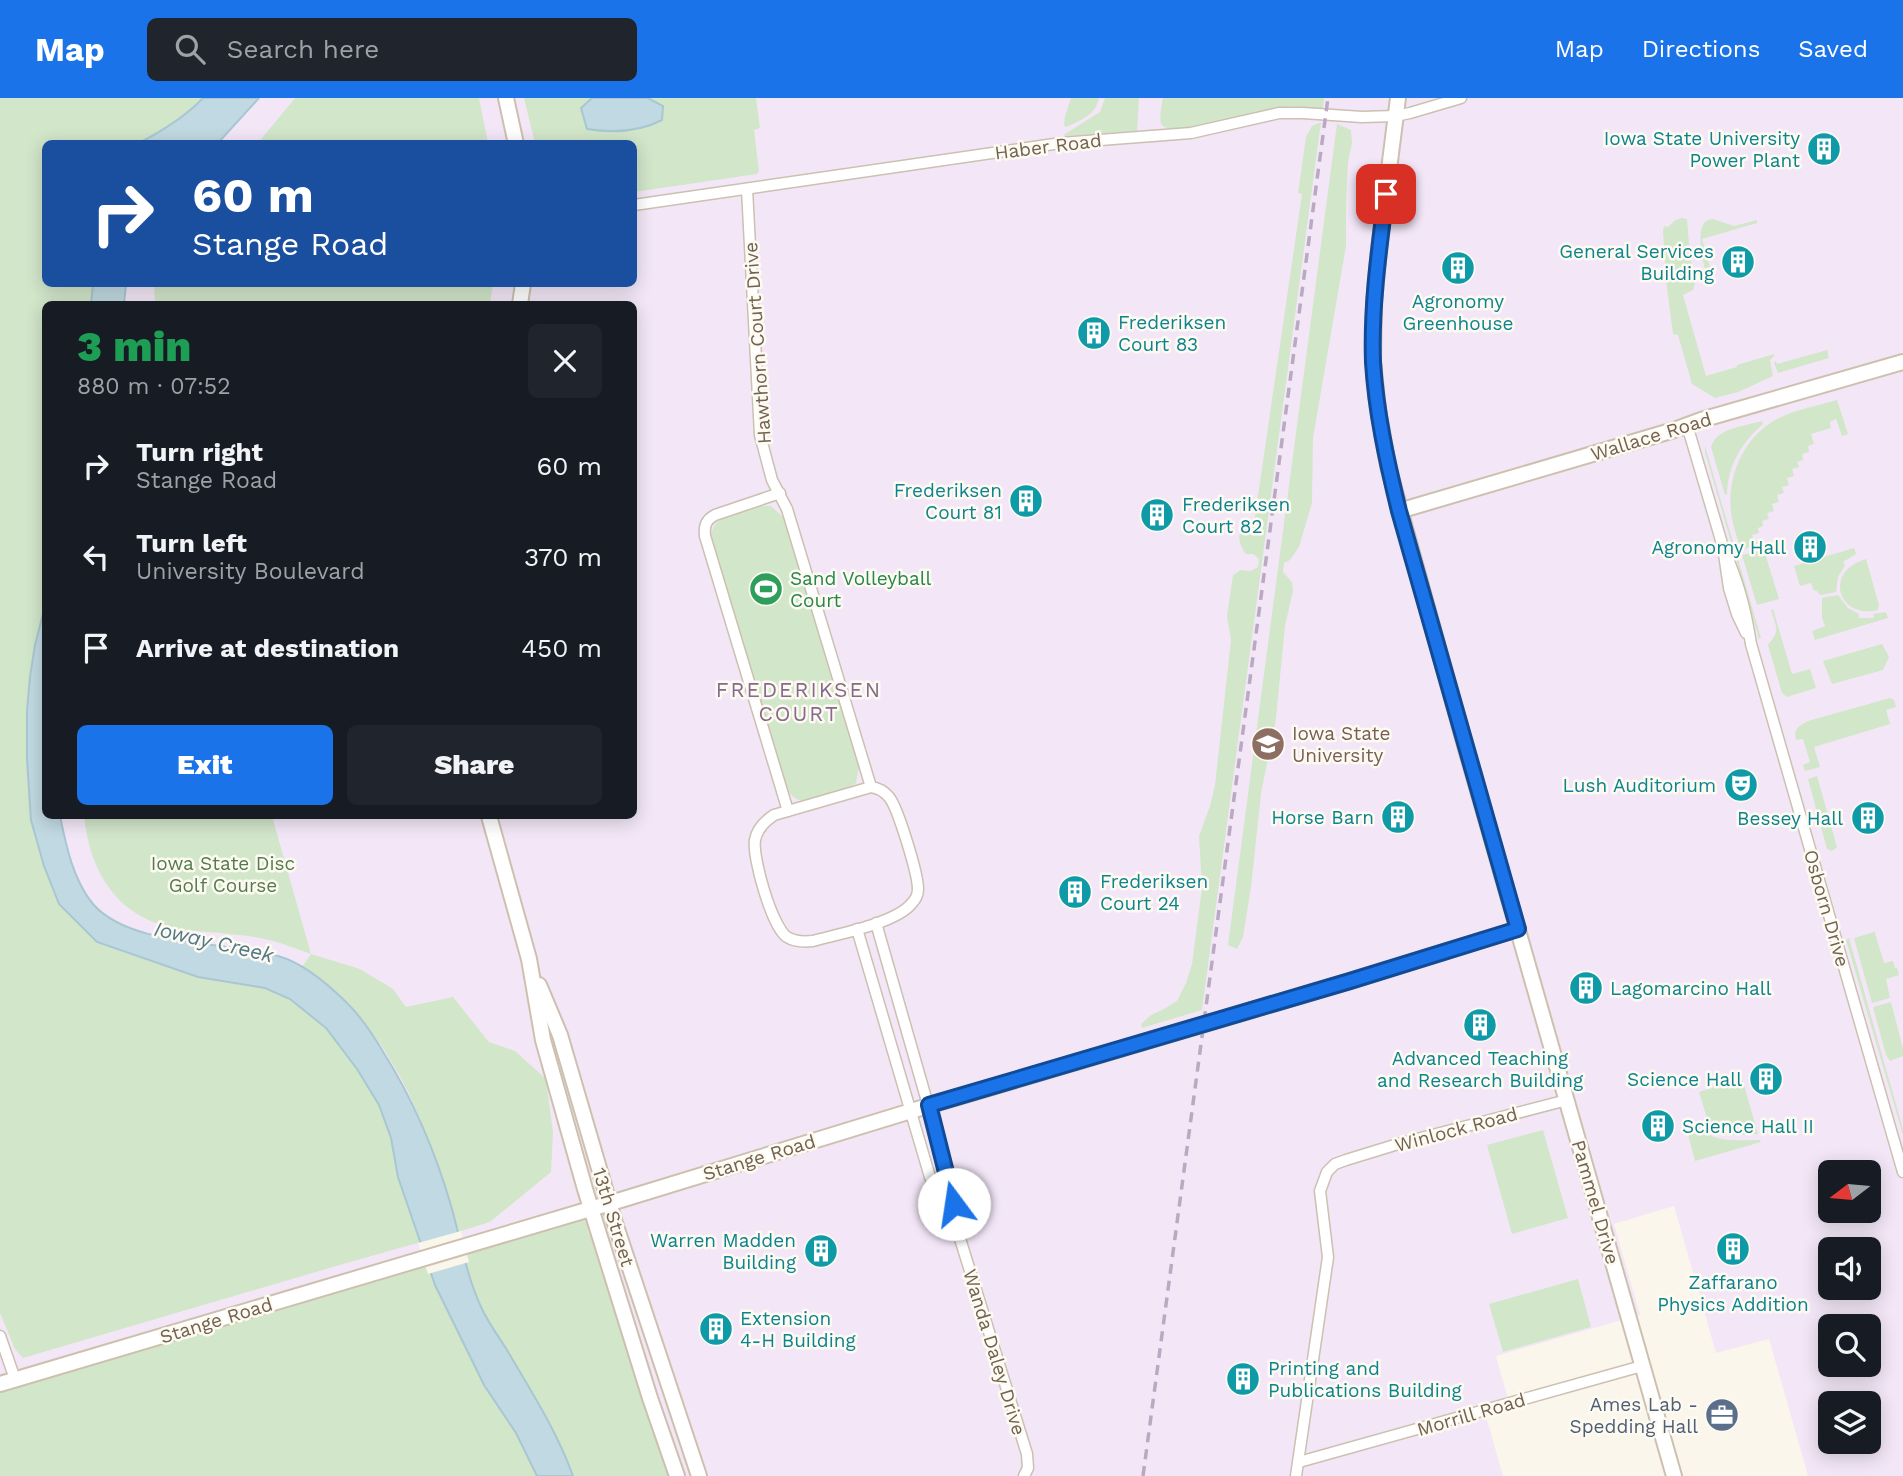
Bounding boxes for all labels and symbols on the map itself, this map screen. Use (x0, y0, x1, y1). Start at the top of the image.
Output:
place label: Iowa State University Power Plant (1604, 127, 1800, 172)
street label: Haber Road (993, 129, 1103, 164)
building icon: Iowa State University Power Plant (1805, 130, 1843, 168)
pin (1356, 164, 1416, 224)
place label: General Services Building (1559, 240, 1715, 285)
street label: Hawthorn Court Drive (739, 241, 776, 445)
building icon: General Services Building (1719, 243, 1757, 281)
building icon: Agronomy Greenhouse (1439, 249, 1477, 287)
place label: Agronomy Greenhouse (1403, 290, 1513, 335)
place label: Frederiksen Court 83 (1118, 311, 1226, 356)
building icon: Frederiksen Court 83 (1075, 314, 1113, 352)
street label: Wallace Road (1588, 407, 1714, 466)
place label: Frederiksen Court 81 (894, 479, 1002, 524)
building icon: Frederiksen Court 81 (1007, 482, 1045, 520)
place label: Frederiksen Court 82 (1182, 493, 1290, 538)
building icon: Frederiksen Court 82 (1138, 496, 1176, 534)
building icon: Agronomy Hall (1791, 528, 1829, 566)
place label: Agronomy Hall (1651, 536, 1786, 559)
place label: Sand Volleyball Court (790, 567, 932, 612)
sports icon: Sand Volleyball Court (747, 570, 785, 608)
district label: FREDERIKSEN COURT (716, 677, 882, 726)
place label: Iowa State University (1292, 722, 1390, 767)
school or university icon: Iowa State University (1249, 725, 1287, 763)
theatre icon: Lush Auditorium (1722, 766, 1760, 804)
place label: Lush Auditorium (1563, 774, 1716, 797)
building icon: Horse Barn (1379, 798, 1417, 836)
building icon: Bessey Hall (1849, 799, 1887, 837)
place label: Horse Barn (1271, 806, 1374, 829)
place label: Bessey Hall (1737, 807, 1843, 830)
street label: Osborn Drive (1799, 847, 1854, 969)
park label: Iowa State Disc Golf Course (151, 852, 295, 897)
place label: Frederiksen Court 24 (1100, 870, 1208, 915)
building icon: Frederiksen Court 24 (1056, 873, 1094, 911)
water label: Ioway Creek (152, 916, 277, 968)
building icon: Lagomarcino Hall (1567, 969, 1605, 1007)
place label: Lagomarcino Hall (1610, 977, 1772, 1000)
building icon: Advanced Teaching and Research Building (1461, 1006, 1499, 1044)
place label: Advanced Teaching and Research Building (1377, 1047, 1584, 1092)
building icon: Science Hall (1747, 1060, 1785, 1098)
place label: Science Hall (1627, 1068, 1742, 1091)
street label: Winlock Road (1392, 1102, 1520, 1157)
building icon: Science Hall II (1639, 1107, 1677, 1145)
place label: Science Hall II (1682, 1115, 1814, 1138)
street label: Stange Road (700, 1129, 818, 1186)
street label: Pammel Drive (1567, 1137, 1624, 1267)
north arrow (1818, 1160, 1881, 1223)
street label: 13th Street (588, 1165, 639, 1269)
position arrow (917, 1167, 991, 1241)
place label: Warren Madden Building (650, 1229, 797, 1274)
building icon: Zaffarano Physics Addition (1714, 1230, 1752, 1268)
building icon: Warren Madden Building (802, 1232, 840, 1270)
street label: Wanda Daley Drive (958, 1266, 1031, 1438)
place label: Zaffarano Physics Addition (1657, 1271, 1809, 1316)
street label: Stange Road (157, 1292, 275, 1349)
place label: Extension 4-H Building (740, 1307, 856, 1352)
building icon: Extension 4-H Building (697, 1310, 735, 1348)
place label: Printing and Publications Building (1268, 1357, 1463, 1402)
building icon: Printing and Publications Building (1224, 1360, 1262, 1398)
street label: Morrill Road (1414, 1388, 1528, 1441)
place label: Ames Lab - Spedding Hall (1570, 1393, 1698, 1438)
office icon: Ames Lab - Spedding Hall (1703, 1396, 1741, 1434)

